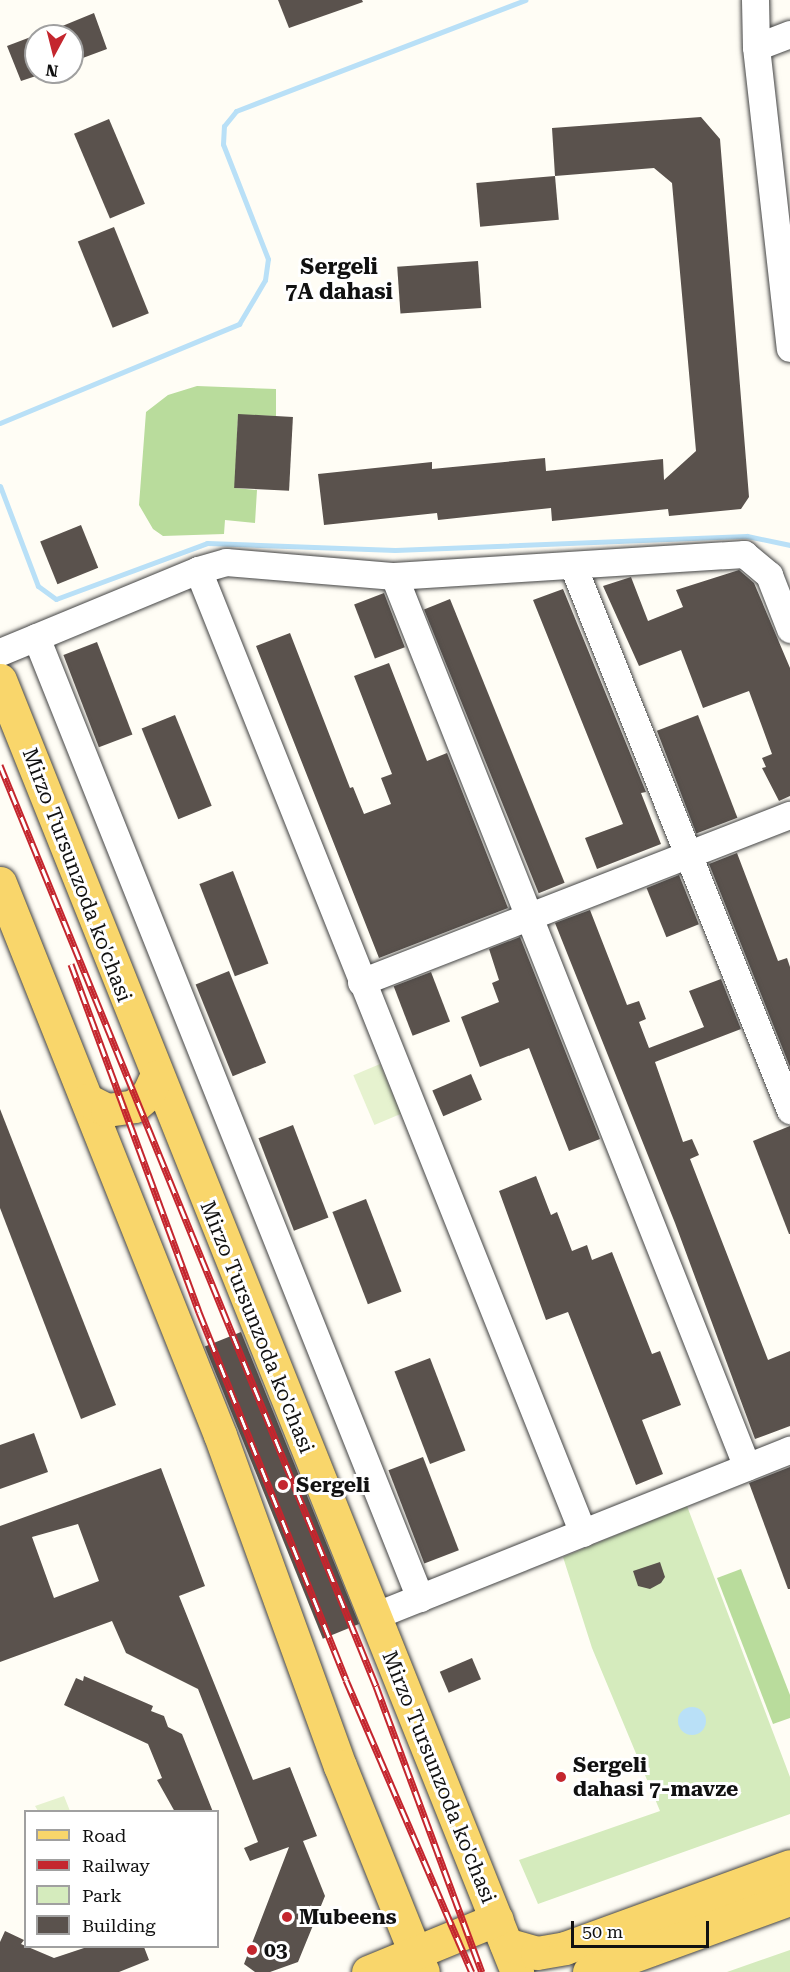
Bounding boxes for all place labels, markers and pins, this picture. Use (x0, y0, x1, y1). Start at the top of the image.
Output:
place label: Sergeli (296, 1472, 370, 1498)
marker: Sergeli (274, 1476, 292, 1494)
place label: Sergeli dahasi 7-mavze (573, 1752, 738, 1802)
marker: Sergeli dahasi 7-mavze (554, 1770, 568, 1784)
place label: Mubeens (299, 1904, 397, 1930)
marker: Mubeens (280, 1910, 294, 1924)
place label: 03 (264, 1937, 288, 1963)
marker: 03 (245, 1943, 259, 1957)

